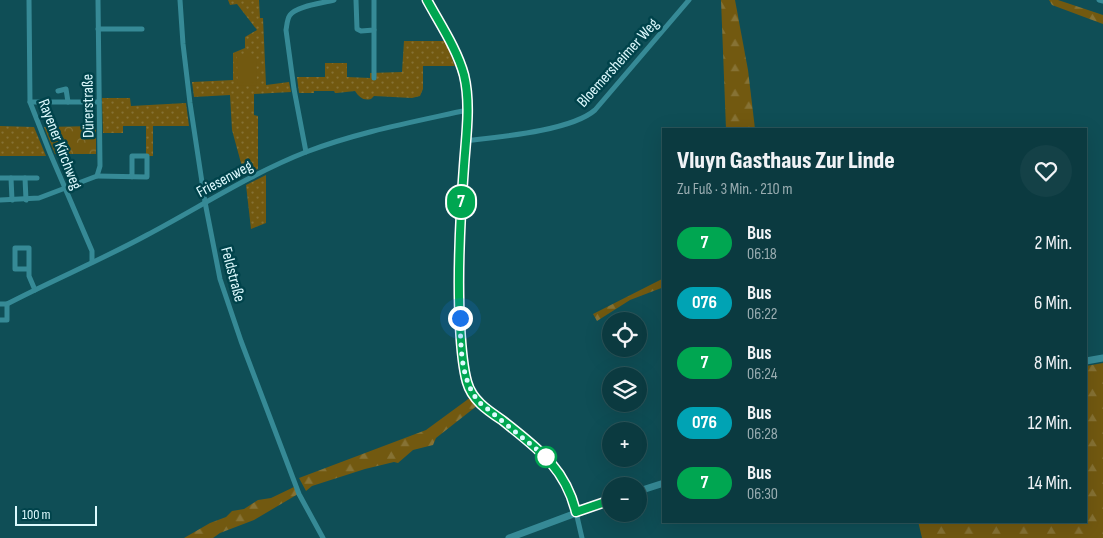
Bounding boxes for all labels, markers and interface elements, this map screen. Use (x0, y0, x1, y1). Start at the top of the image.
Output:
street label: Bloemersheimer Weg (573, 15, 663, 111)
street label: Dürerstraße (78, 74, 99, 138)
street label: Rayener Kirchweg (34, 96, 86, 193)
button: heart (1020, 145, 1072, 197)
text: Vluyn Gasthaus Zur Linde (677, 146, 895, 175)
street label: Friesenweg (193, 157, 256, 202)
text: Zu Fuß · 3 Min. · 210 m (677, 180, 792, 199)
line badge: 7 (445, 186, 477, 218)
text: 7 (457, 191, 465, 212)
text: Bus (747, 222, 772, 245)
text: 7 (701, 232, 708, 253)
text: 2 Min. (1035, 232, 1072, 255)
street label: Feldstraße (216, 245, 249, 304)
text: 06:18 (747, 245, 777, 264)
text: Bus (747, 282, 772, 305)
text: 076 (692, 292, 717, 313)
text: 6 Min. (1034, 292, 1072, 315)
text: 06:22 (747, 305, 777, 324)
your location (448, 306, 473, 331)
map controls (602, 312, 647, 522)
button: locate (602, 312, 647, 357)
text: Bus (747, 342, 772, 365)
text: 7 (701, 352, 708, 373)
text: 8 Min. (1034, 352, 1072, 375)
text: 06:24 (747, 365, 777, 384)
button: layers (602, 367, 647, 412)
text: Bus (747, 402, 772, 425)
text: 076 (692, 412, 717, 433)
text: 12 Min. (1028, 412, 1072, 435)
button: + (602, 422, 647, 467)
text: 06:28 (747, 425, 778, 444)
unlabelled marker (535, 446, 557, 468)
text: Bus (747, 462, 772, 485)
text: 7 (701, 472, 708, 493)
text: 14 Min. (1028, 472, 1072, 495)
button: − (602, 477, 647, 522)
text: 06:30 (747, 485, 778, 504)
scale bar (15, 503, 98, 526)
text: 100 m (22, 506, 51, 523)

